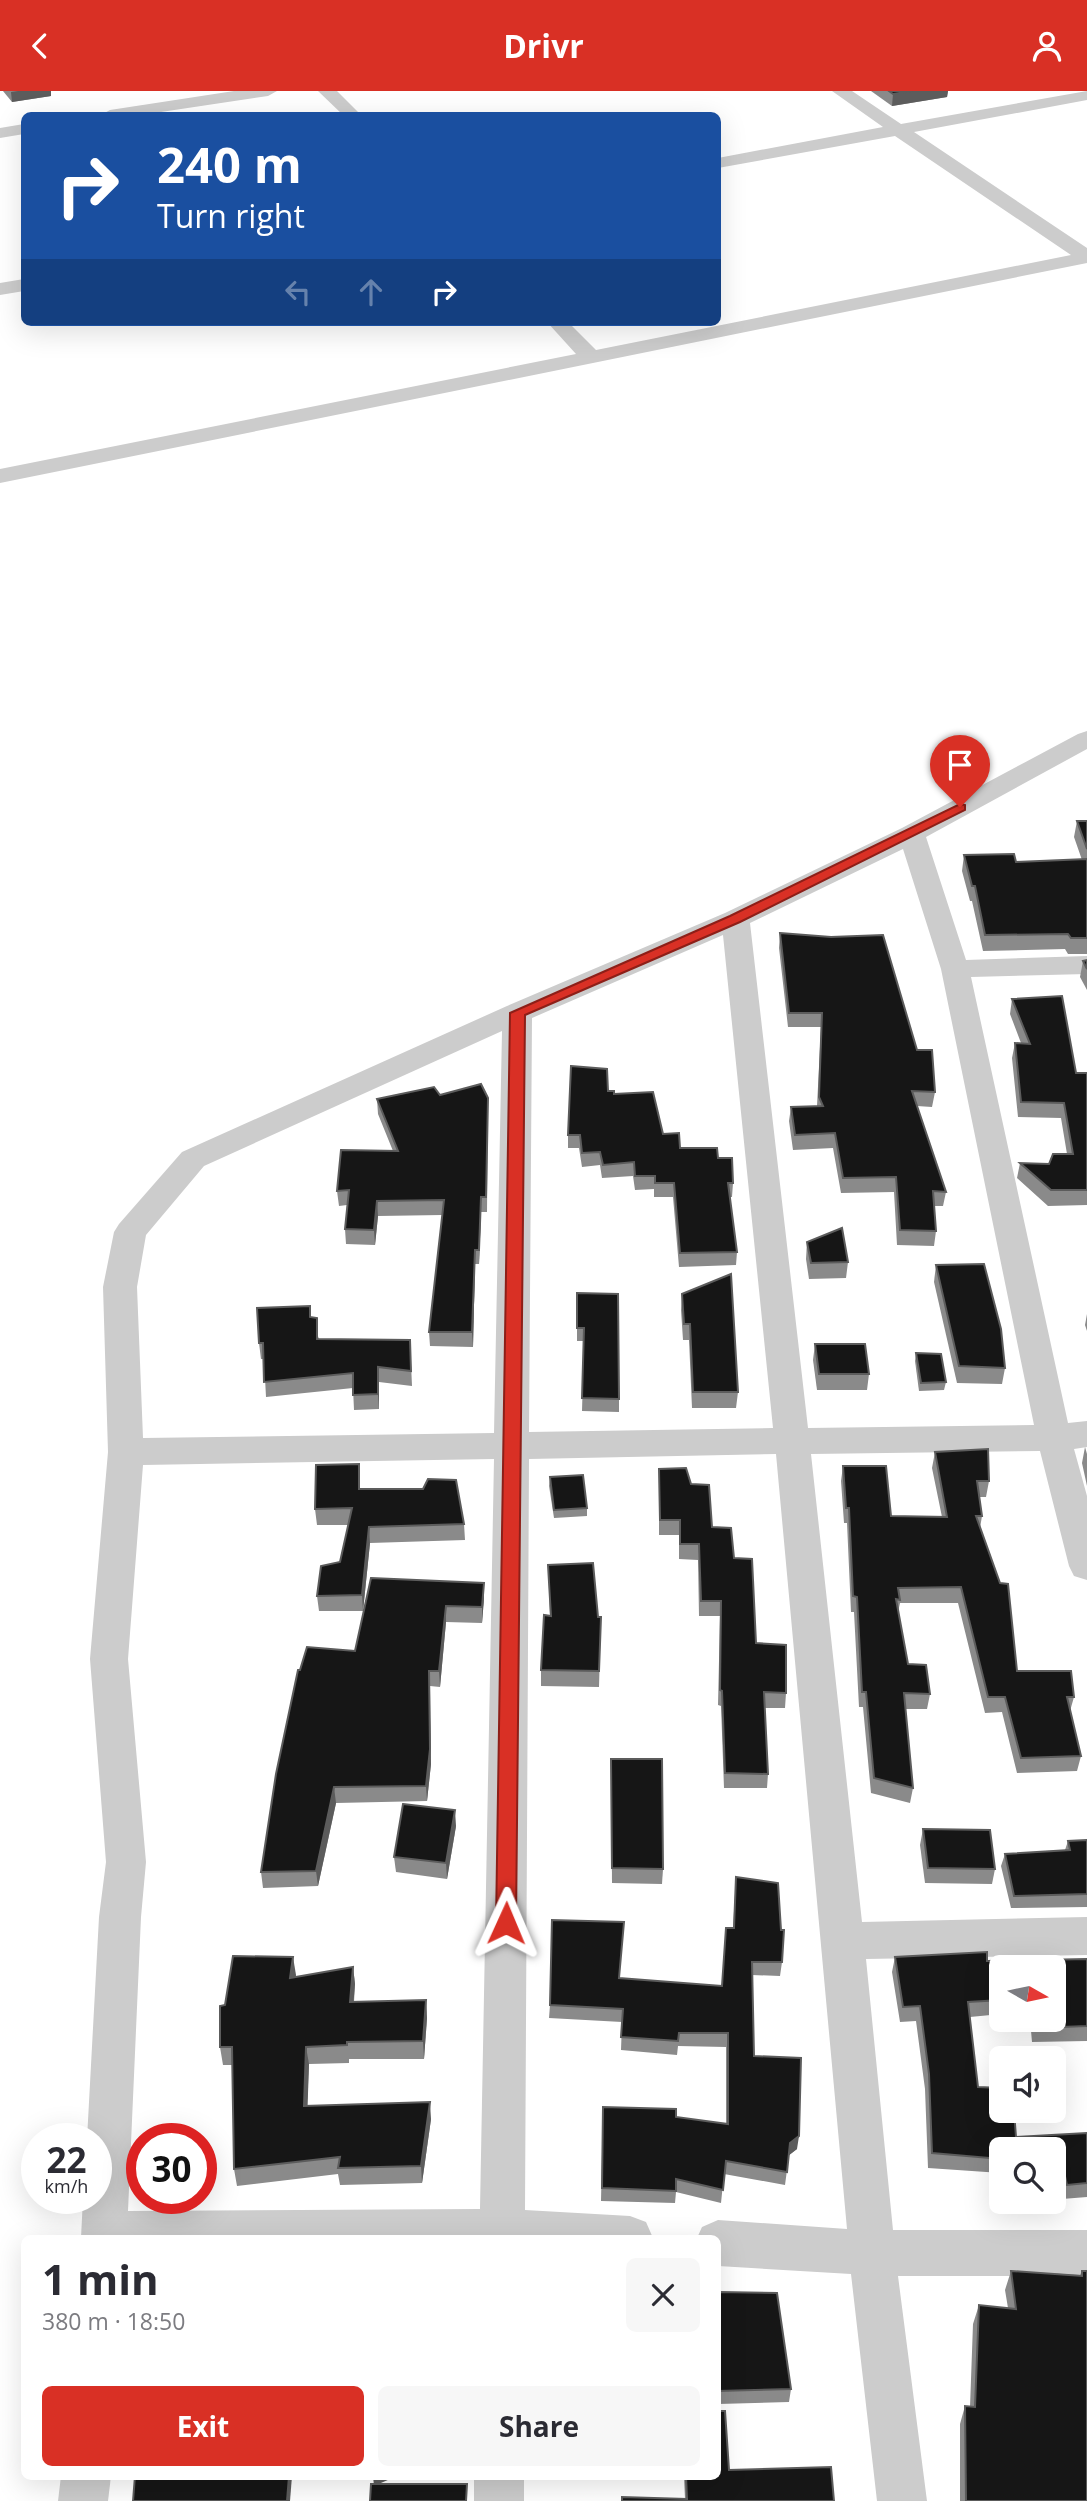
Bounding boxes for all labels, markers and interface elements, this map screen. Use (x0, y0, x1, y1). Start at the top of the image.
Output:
text: Drivr (503, 24, 584, 67)
icon: back (21, 27, 59, 65)
icon: person (1028, 27, 1066, 65)
text: 240 m (157, 131, 302, 197)
icon: right (42, 140, 133, 231)
text: Turn right (157, 194, 305, 237)
icon: left (279, 273, 317, 311)
icon: ahead (352, 273, 390, 311)
icon: right (425, 273, 463, 311)
pin (930, 735, 990, 807)
icon: arrive (941, 746, 979, 784)
position arrow (469, 1886, 543, 1960)
north arrow (989, 1955, 1066, 2032)
map controls (989, 1955, 1066, 2214)
button: sound (989, 2046, 1066, 2123)
speed limit sign: 30 (126, 2123, 217, 2214)
text: 22 (46, 2136, 87, 2183)
button: search (989, 2137, 1066, 2214)
text: km/h (45, 2174, 88, 2198)
text: 1 min (42, 2250, 159, 2307)
button: close (626, 2258, 700, 2332)
text: 380 m · 18:50 (42, 2305, 185, 2337)
button: Exit (42, 2386, 364, 2466)
button: Share (378, 2386, 700, 2466)

